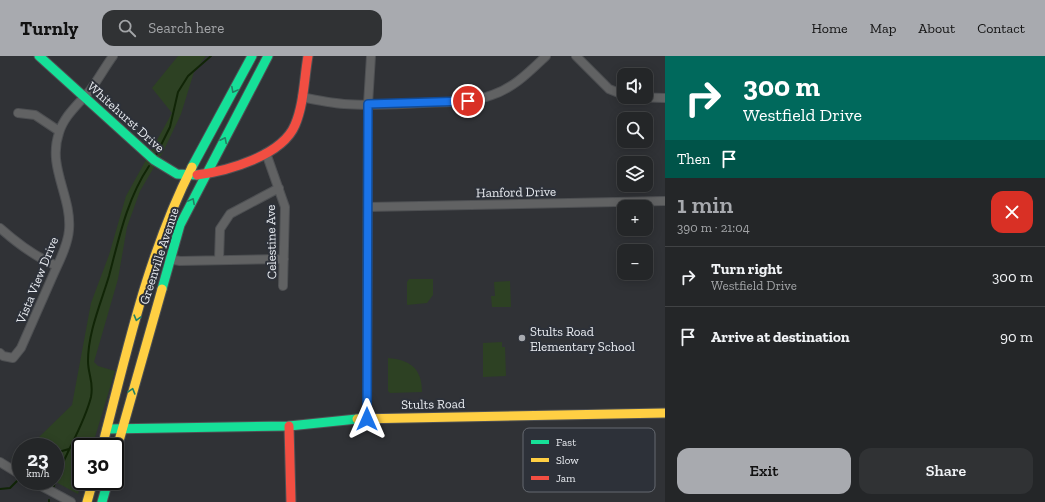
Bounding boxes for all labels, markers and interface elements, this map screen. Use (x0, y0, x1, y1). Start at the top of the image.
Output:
search box (102, 10, 382, 46)
text: Turnly (20, 17, 78, 40)
icon: search (116, 17, 138, 39)
text: Search here (148, 19, 224, 37)
text: Home (812, 20, 848, 37)
text: Map (870, 20, 896, 37)
text: About (918, 20, 955, 37)
text: Contact (977, 20, 1025, 37)
map controls (617, 68, 653, 280)
button: sound (617, 68, 653, 104)
text: 300 m (743, 70, 820, 103)
icon: right (677, 72, 729, 124)
street label: Whitehurst Drive (85, 79, 167, 155)
pin (451, 84, 485, 118)
one-way arrow (231, 86, 239, 94)
icon: arrive (457, 90, 479, 112)
text: Westfield Drive (743, 104, 862, 126)
button: search (617, 112, 653, 148)
one-way arrow (219, 137, 227, 145)
icon: arrive (718, 148, 740, 170)
text: Then (677, 150, 710, 168)
button: layers (617, 156, 653, 192)
street label: Hanford Drive (476, 184, 556, 200)
text: 1 min (677, 190, 733, 219)
button: close (991, 191, 1033, 233)
one-way arrow (187, 197, 194, 205)
button: + (617, 200, 653, 236)
street label: Celestine Ave (263, 205, 279, 279)
street label: Greenville Avenue (136, 206, 182, 306)
text: 390 m · 21:04 (677, 220, 750, 235)
street label: Vista View Drive (12, 234, 61, 326)
button: − (617, 244, 653, 280)
text: Turn right (711, 260, 782, 278)
icon: right (677, 266, 699, 288)
text: 300 m (992, 268, 1033, 286)
text: Westfield Drive (711, 278, 797, 293)
one-way arrow (133, 314, 142, 321)
place label: Stults Road Elementary School (530, 324, 635, 354)
icon: arrive (677, 326, 699, 348)
text: Arrive at destination (711, 328, 850, 346)
text: 90 m (1000, 328, 1033, 346)
marker: Stults Road Elementary School (517, 333, 527, 343)
one-way arrow (127, 388, 136, 395)
street label: Stults Road (401, 396, 465, 412)
position arrow (346, 398, 388, 440)
legend (523, 428, 655, 492)
text: Fast (556, 436, 577, 449)
speed limit sign: 30 (72, 438, 124, 490)
text: 23 (27, 447, 49, 471)
button: Exit (677, 448, 851, 494)
button: Share (859, 448, 1033, 494)
text: Slow (556, 454, 579, 467)
text: km/h (27, 468, 49, 480)
text: Jam (556, 472, 576, 485)

